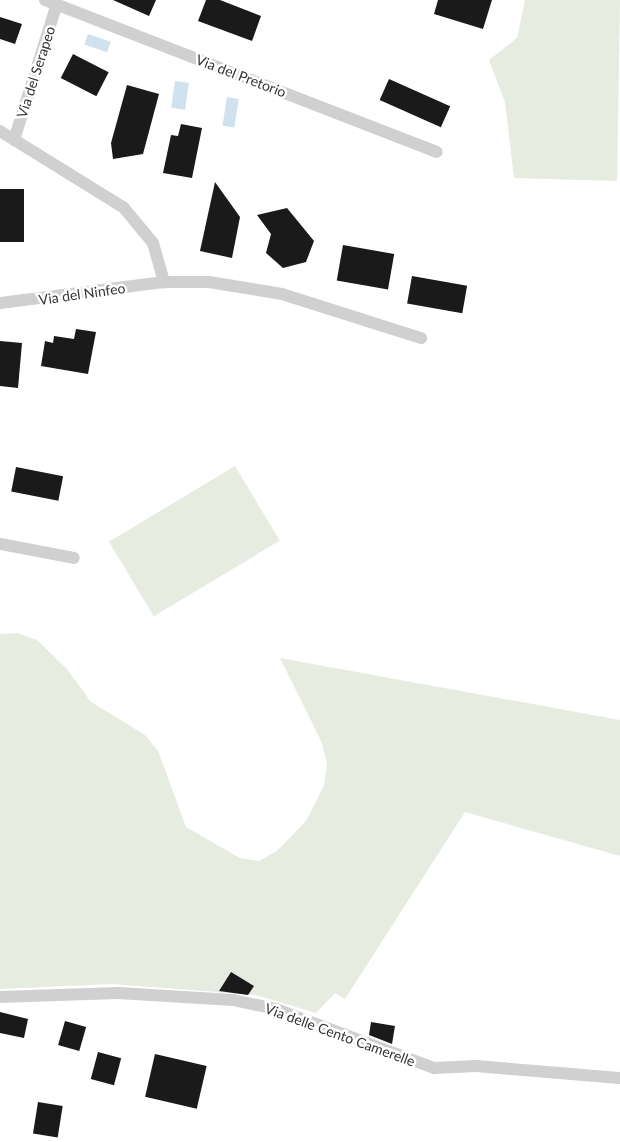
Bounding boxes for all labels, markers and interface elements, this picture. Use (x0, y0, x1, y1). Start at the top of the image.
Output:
street label: Via del Serapeo (13, 24, 59, 120)
street label: Via del Pretorio (194, 51, 288, 101)
street label: Via del Ninfeo (38, 280, 126, 308)
street label: Via delle Cento Camerelle (263, 1000, 417, 1070)

